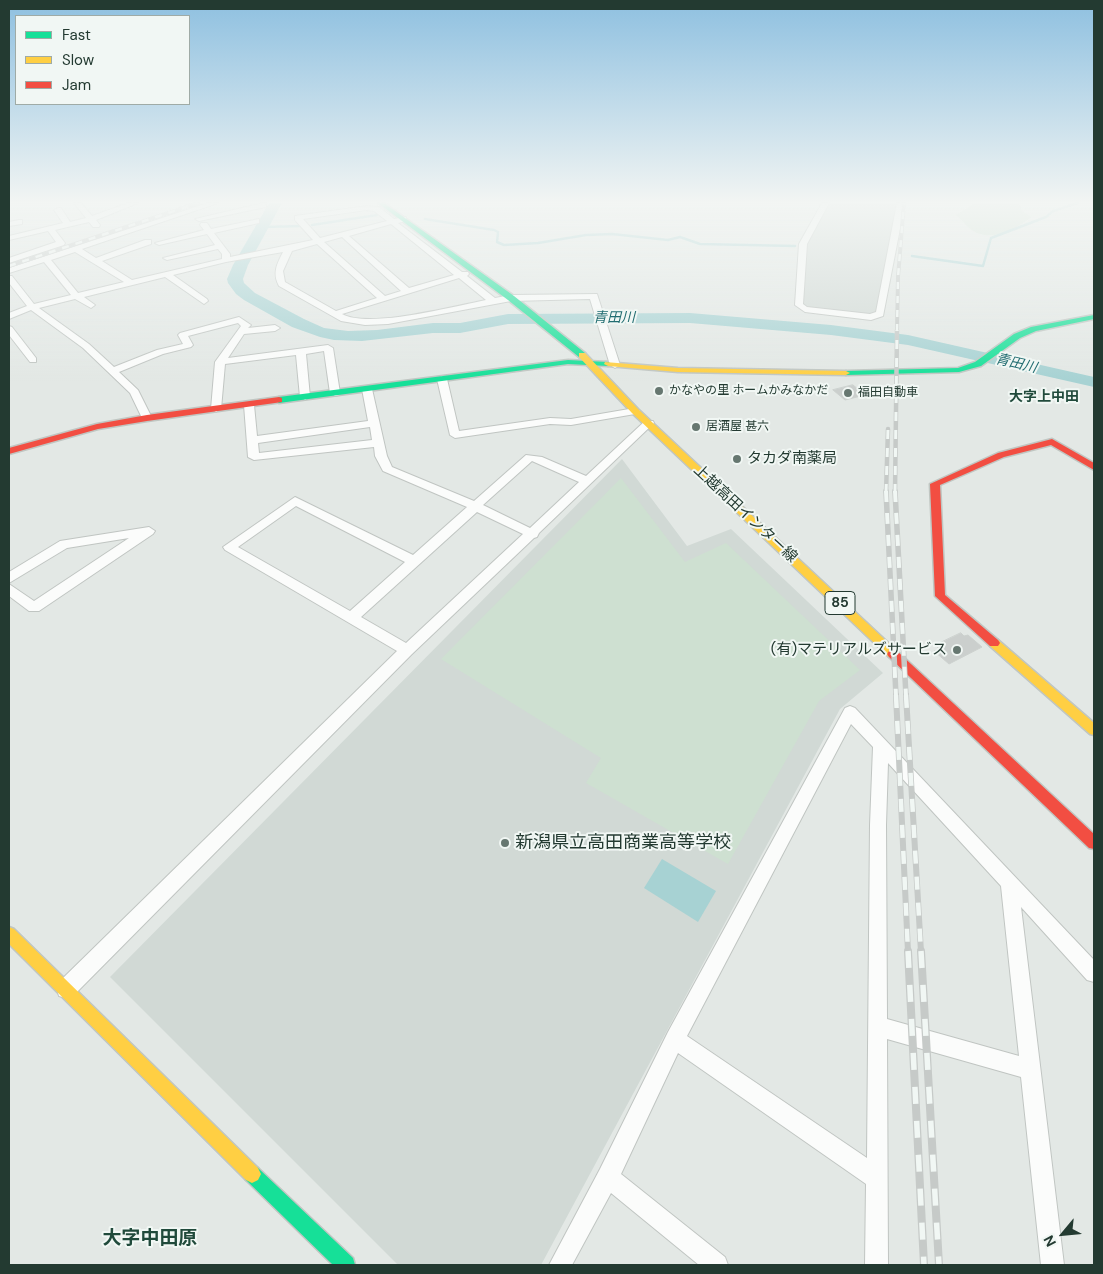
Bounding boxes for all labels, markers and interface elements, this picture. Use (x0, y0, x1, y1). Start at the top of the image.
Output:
legend (15, 15, 190, 105)
text: Fast (62, 25, 91, 45)
text: Slow (62, 50, 94, 70)
text: Jam (62, 75, 91, 95)
water label: 青田川 (593, 310, 635, 326)
water label: 青田川 (994, 351, 1038, 377)
place label: かなやの里 ホームかみなかだ (669, 384, 828, 398)
marker: かなやの里 ホームかみなかだ (653, 385, 665, 397)
place label: 福田自動車 (858, 386, 918, 400)
marker: 福田自動車 (842, 387, 854, 399)
district label: 大字上中田 (1009, 389, 1079, 405)
place label: 居酒屋 甚六 (706, 420, 769, 434)
marker: 居酒屋 甚六 (690, 421, 702, 433)
place label: タカダ南薬局 (747, 450, 837, 468)
marker: タカダ南薬局 (731, 453, 743, 465)
street label: 上越高田インター線 (689, 461, 801, 567)
road number: 85 (825, 592, 855, 614)
place label: (有)マテリアルズサービス (771, 641, 947, 659)
marker: (有)マテリアルズサービス (951, 644, 963, 656)
place label: 新潟県立高田商業高等学校 (515, 832, 731, 854)
marker: 新潟県立高田商業高等学校 (499, 837, 511, 849)
north arrow (1038, 1209, 1088, 1259)
district label: 大字中田原 (103, 1228, 197, 1250)
text: N (1039, 1232, 1060, 1250)

